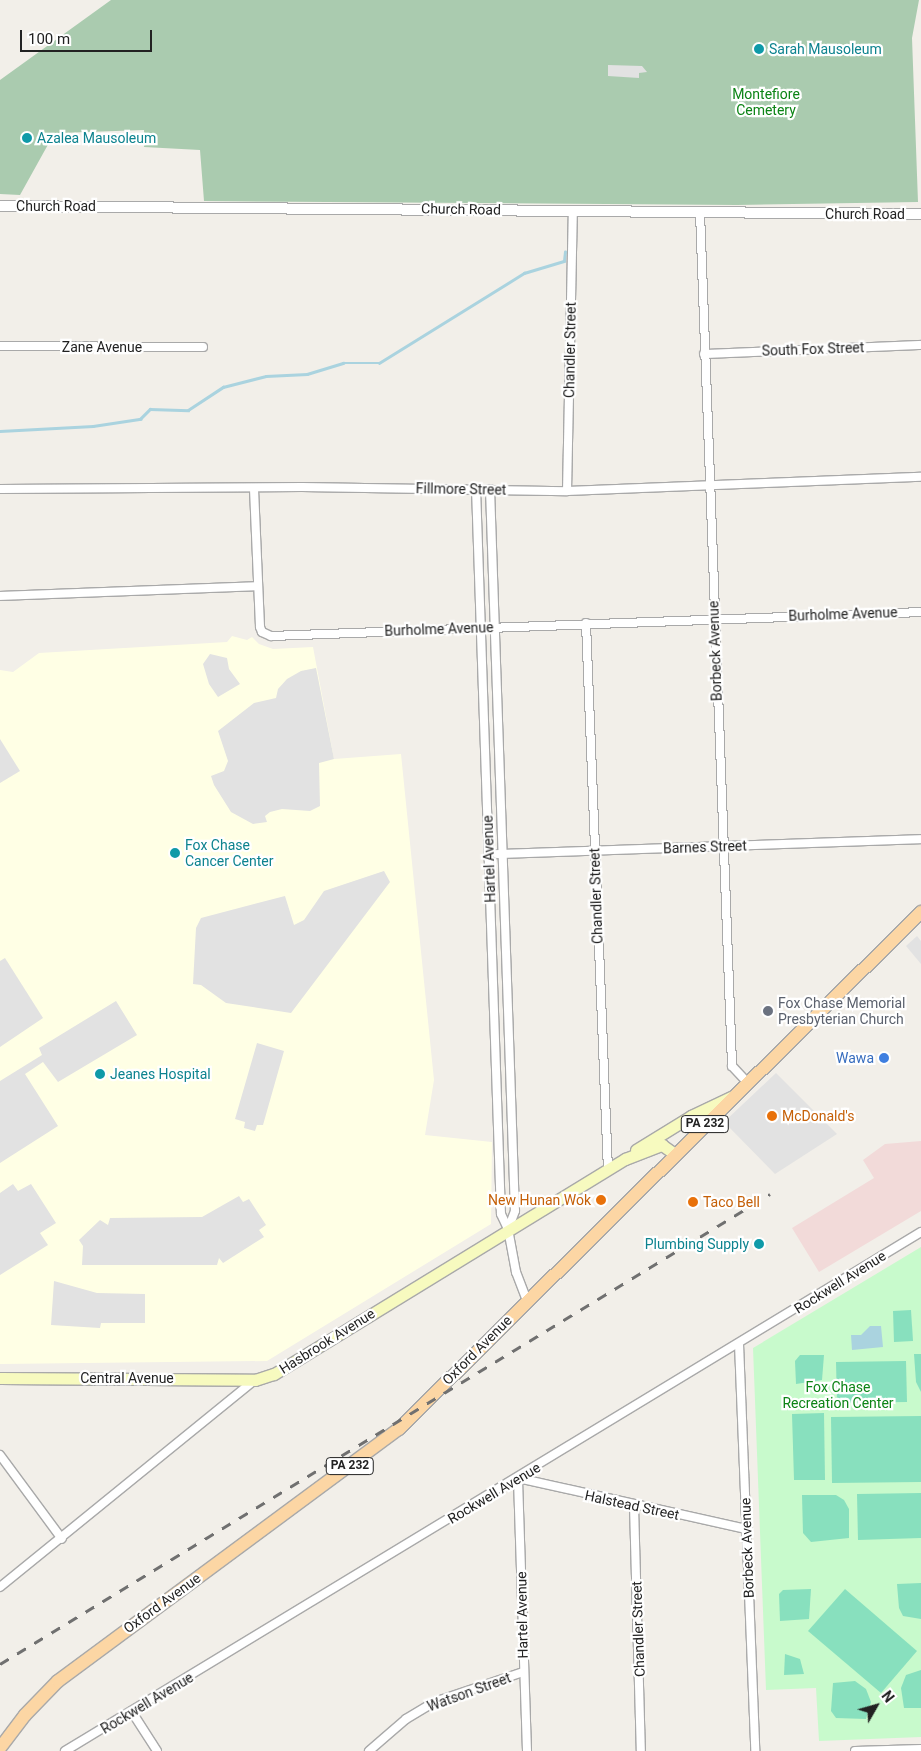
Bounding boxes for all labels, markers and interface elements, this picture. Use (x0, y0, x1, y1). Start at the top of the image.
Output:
scale bar (22, 20, 155, 52)
text: 100 m (28, 30, 70, 48)
place label: Sarah Mausoleum (769, 41, 882, 57)
marker: Sarah Mausoleum (753, 43, 765, 55)
park label: Montefiore Cemetery (732, 86, 800, 118)
place label: Azalea Mausoleum (37, 130, 156, 146)
marker: Azalea Mausoleum (21, 132, 33, 144)
street label: Church Road (16, 198, 96, 214)
street label: Church Road (421, 200, 501, 218)
street label: Church Road (825, 206, 905, 222)
street label: Chandler Street (561, 302, 579, 398)
street label: Zane Avenue (62, 339, 142, 355)
street label: South Fox Street (761, 339, 865, 359)
street label: Fillmore Street (416, 480, 506, 498)
street label: Borbeck Avenue (705, 601, 725, 701)
street label: Burholme Avenue (788, 604, 898, 624)
street label: Burholme Avenue (384, 619, 494, 639)
street label: Hartel Avenue (479, 815, 499, 903)
place label: Fox Chase Cancer Center (185, 837, 273, 870)
street label: Barnes Street (663, 837, 747, 857)
marker: Fox Chase Cancer Center (169, 847, 181, 859)
street label: Chandler Street (586, 848, 606, 944)
place label: Fox Chase Memorial Presbyterian Church (778, 995, 905, 1028)
marker: Fox Chase Memorial Presbyterian Church (762, 1005, 774, 1017)
place label: Wawa (836, 1050, 874, 1066)
marker: Wawa (878, 1052, 890, 1064)
place label: Jeanes Hospital (110, 1066, 211, 1082)
marker: Jeanes Hospital (94, 1068, 106, 1080)
place label: McDonald's (782, 1108, 854, 1124)
marker: McDonald's (766, 1110, 778, 1122)
road number: PA 232 (680, 1114, 730, 1134)
place label: New Hunan Wok (488, 1192, 591, 1208)
marker: New Hunan Wok (595, 1194, 607, 1206)
place label: Taco Bell (703, 1194, 760, 1210)
marker: Taco Bell (687, 1196, 699, 1208)
place label: Plumbing Supply (645, 1236, 749, 1252)
marker: Plumbing Supply (753, 1238, 765, 1250)
street label: Rockwell Avenue (791, 1247, 889, 1317)
street label: Hasbrook Avenue (276, 1305, 378, 1377)
street label: Oxford Avenue (439, 1312, 515, 1388)
street label: Central Avenue (80, 1370, 174, 1386)
park label: Fox Chase Recreation Center (782, 1379, 894, 1411)
road number: PA 232 (325, 1456, 375, 1475)
street label: Rockwell Avenue (445, 1459, 543, 1527)
street label: Halstead Street (583, 1487, 681, 1523)
street label: Borbeck Avenue (737, 1498, 757, 1598)
street label: Oxford Avenue (120, 1569, 204, 1637)
street label: Hartel Avenue (513, 1571, 531, 1659)
street label: Chandler Street (628, 1581, 648, 1677)
street label: Rockwell Avenue (98, 1669, 196, 1737)
street label: Watson Street (425, 1669, 513, 1715)
north arrow (851, 1681, 901, 1731)
text: N (878, 1688, 897, 1706)

